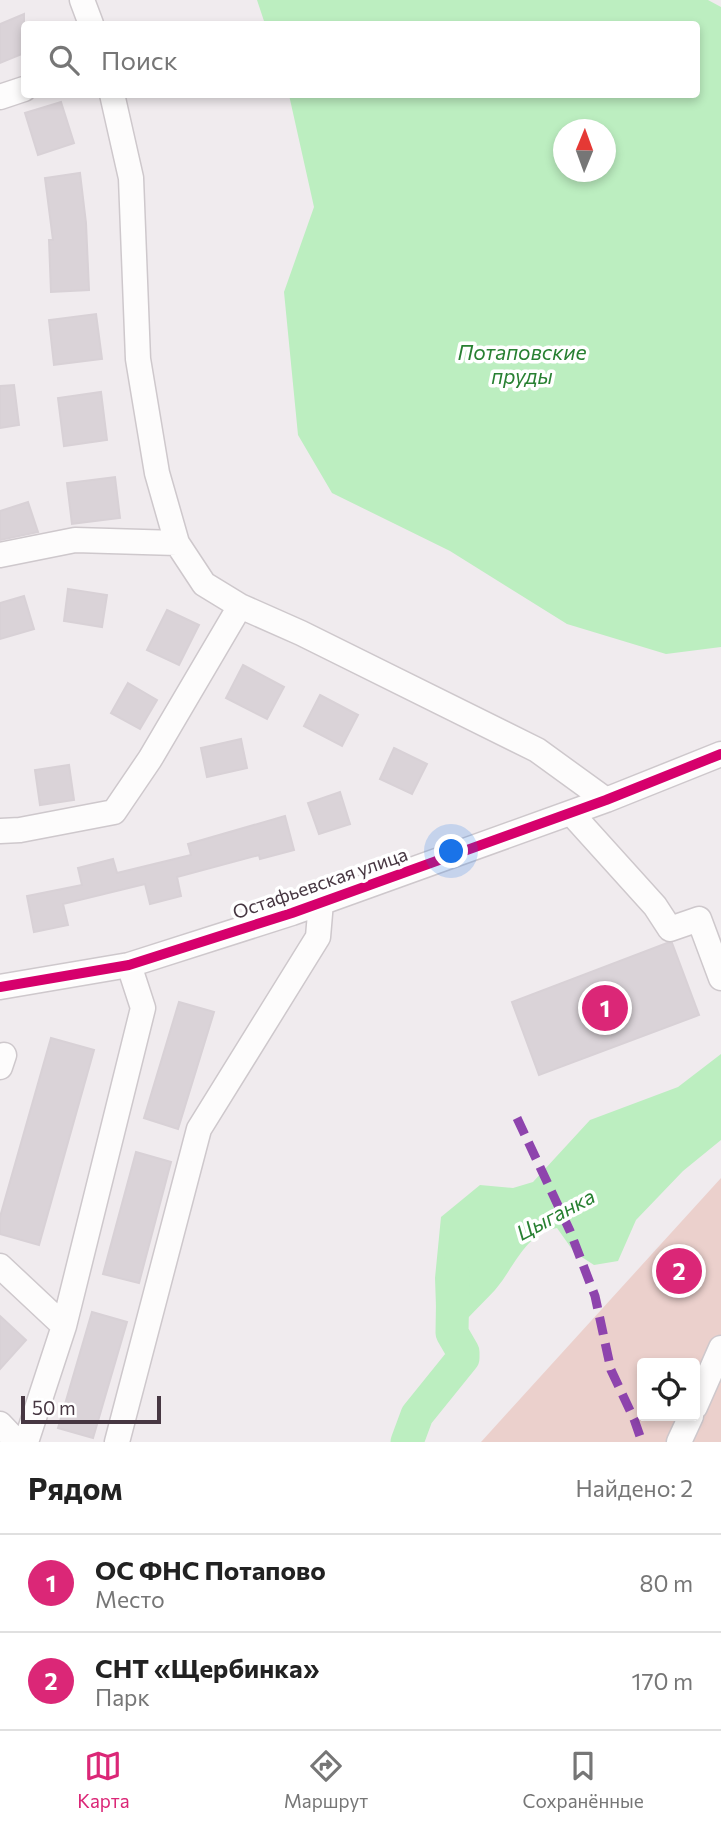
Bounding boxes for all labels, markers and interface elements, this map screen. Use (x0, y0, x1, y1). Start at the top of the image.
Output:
search box (21, 21, 700, 98)
icon: search (45, 41, 83, 79)
text: Поиск (101, 44, 178, 75)
north arrow (553, 119, 616, 182)
water label: Потаповские пруды (457, 339, 587, 388)
your location (434, 834, 468, 868)
street label: Остафьевская улица (229, 842, 410, 923)
pin: 1 (582, 982, 628, 1034)
water label: Цыганка (512, 1183, 599, 1245)
pin: 2 (656, 1245, 702, 1297)
map controls (637, 1358, 700, 1421)
button: locate (637, 1358, 700, 1421)
scale bar (21, 1393, 161, 1425)
text: 50 m (32, 1396, 76, 1419)
text: Рядом (28, 1469, 122, 1506)
text: Найдено: 2 (576, 1474, 693, 1502)
text: ОС ФНС Потапово (95, 1554, 326, 1585)
text: 1 (46, 1569, 56, 1597)
text: 80 m (640, 1569, 693, 1597)
text: Место (95, 1585, 165, 1613)
text: СНТ «Щербинка» (95, 1652, 319, 1683)
text: 2 (44, 1667, 58, 1695)
text: 170 m (632, 1667, 693, 1695)
text: Парк (95, 1683, 150, 1711)
tab: Карта (77, 1747, 130, 1812)
tab: Маршрут (284, 1747, 368, 1812)
tab: Сохранённые (523, 1747, 644, 1812)

